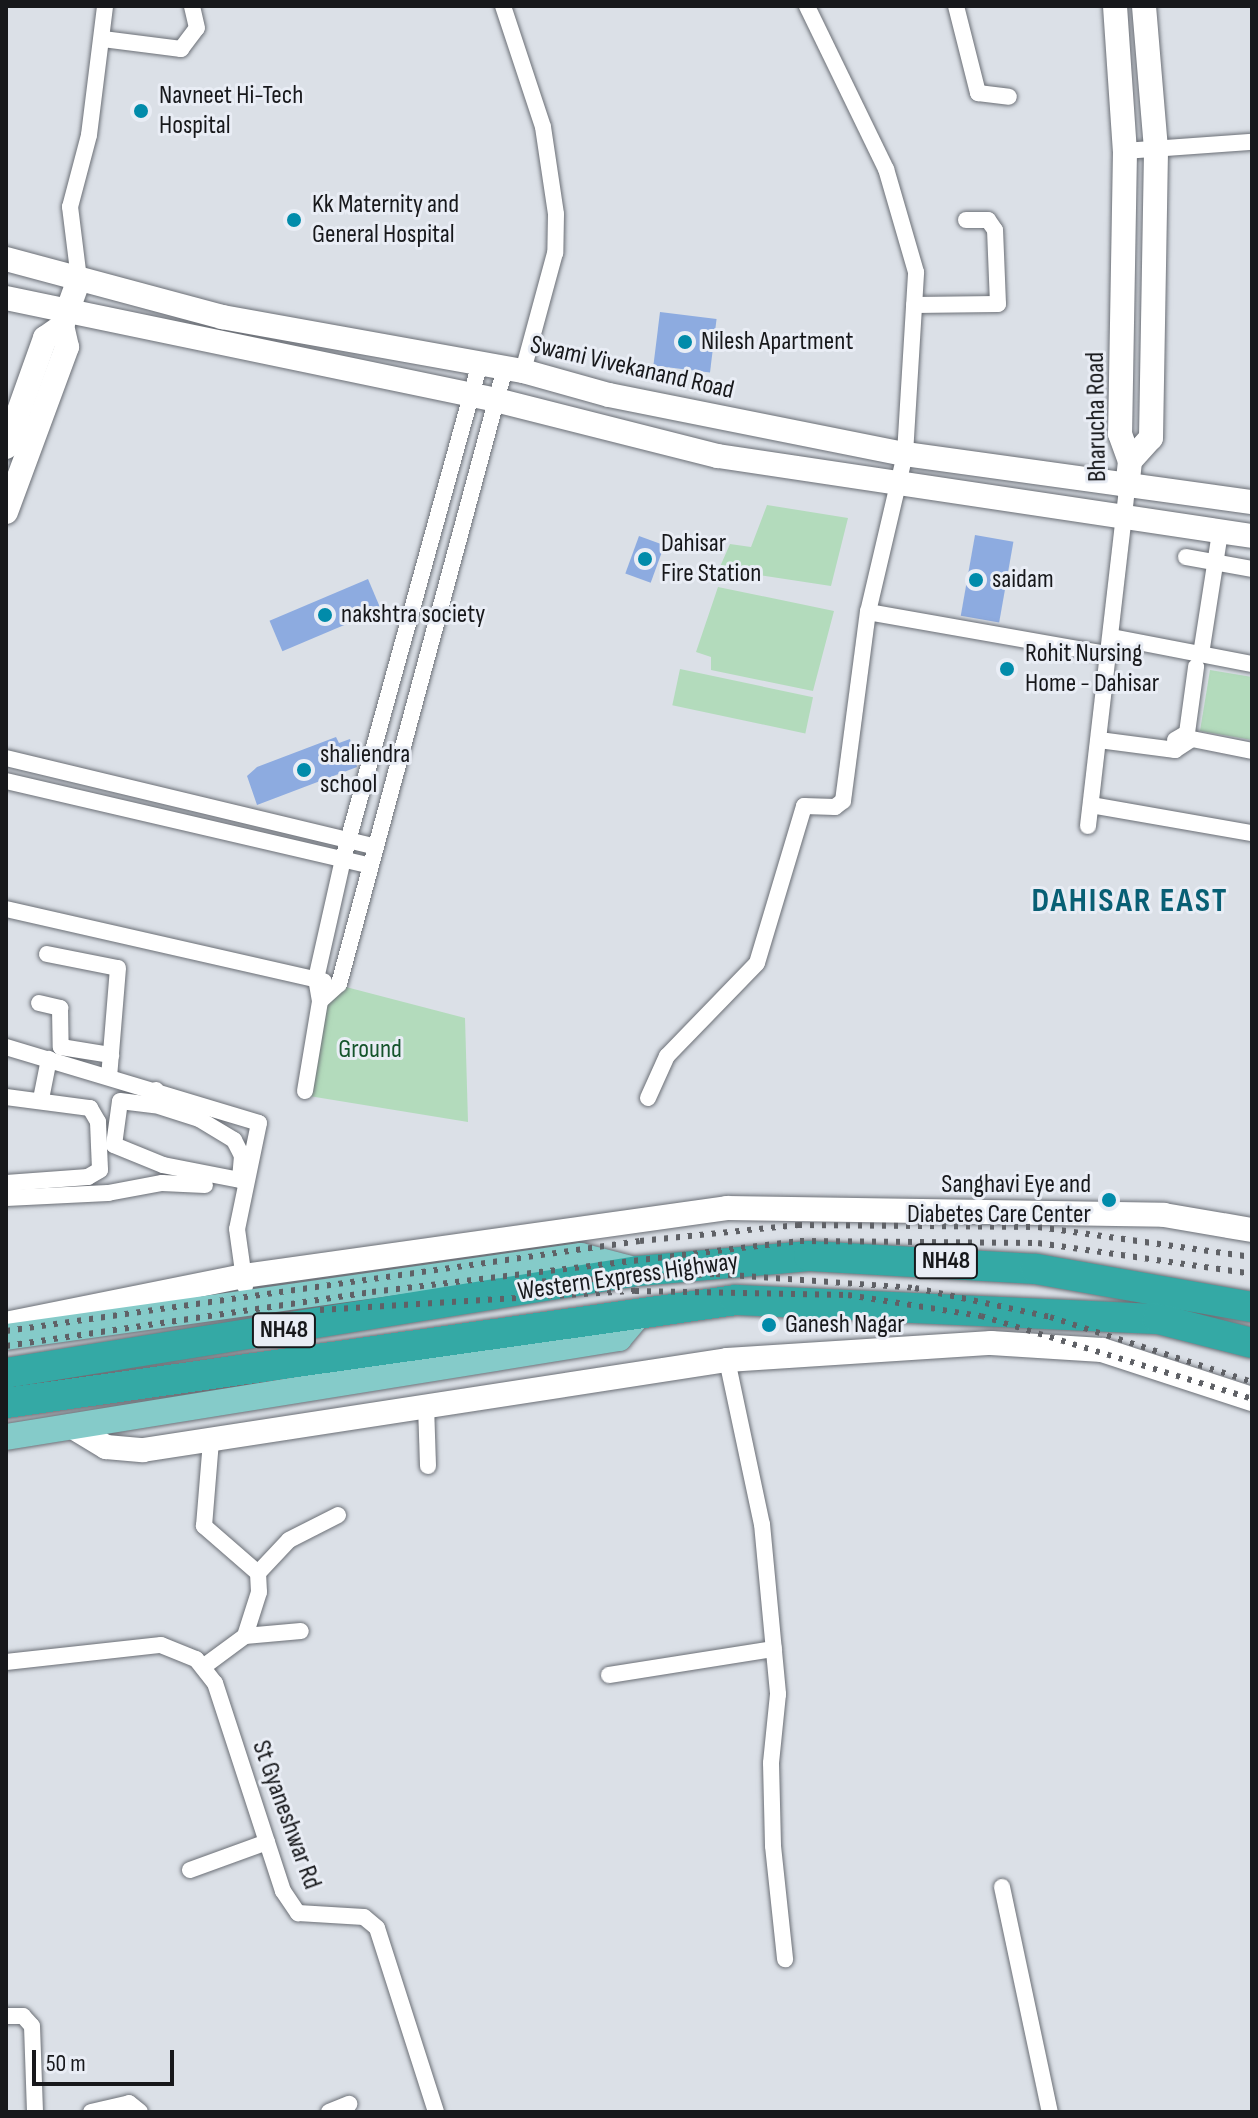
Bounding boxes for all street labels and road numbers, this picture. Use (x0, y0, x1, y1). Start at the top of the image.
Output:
street label: Swami Vivekanand Road (527, 329, 737, 407)
street label: Bharucha Road (1080, 352, 1114, 482)
road number: NH48 (912, 1241, 980, 1281)
street label: Western Express Highway (516, 1246, 740, 1308)
road number: NH48 (250, 1310, 318, 1350)
street label: St Gyaneshwar Rd (245, 1736, 327, 1894)

